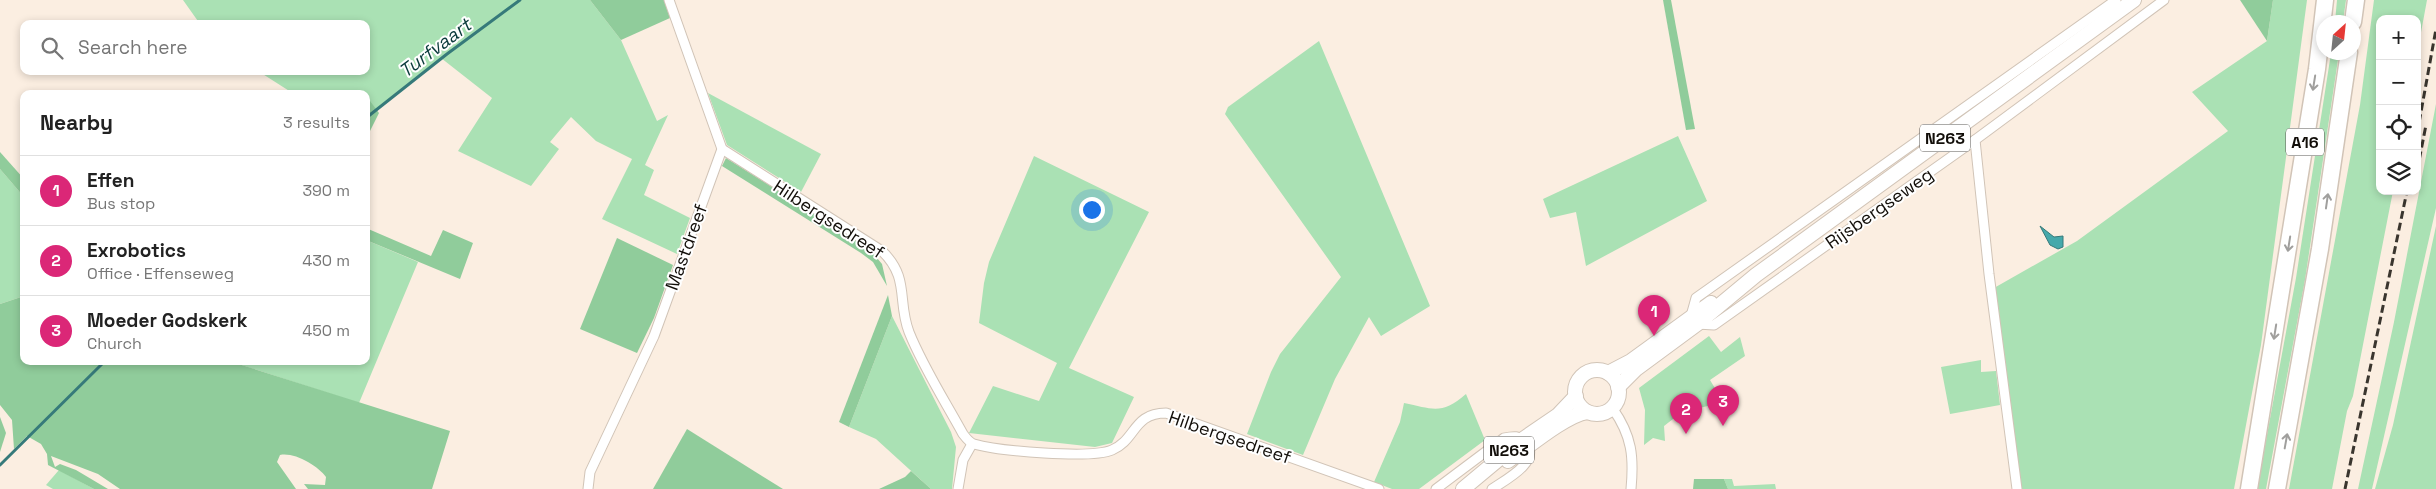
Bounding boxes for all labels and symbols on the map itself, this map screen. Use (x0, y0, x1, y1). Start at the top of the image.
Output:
water label: Turfvaart (394, 11, 478, 83)
north arrow (2316, 15, 2361, 60)
one-way arrow (2309, 75, 2319, 91)
road number: N263 (1920, 125, 1970, 152)
road number: A16 (2286, 128, 2324, 156)
street label: Rijsbergseweg (1821, 162, 1937, 254)
street label: Hilbergsedreef (769, 174, 889, 264)
one-way arrow (2323, 193, 2333, 209)
your location (1079, 197, 1105, 223)
street label: Mastdreef (660, 201, 712, 293)
one-way arrow (2283, 235, 2293, 251)
pin: 1 (1638, 295, 1670, 336)
one-way arrow (2269, 324, 2279, 340)
pin: 3 (1707, 385, 1739, 426)
pin: 2 (1670, 393, 1702, 434)
street label: Hilbergsedreef (1166, 405, 1294, 469)
one-way arrow (2282, 433, 2292, 449)
road number: N263 (1484, 436, 1534, 464)

